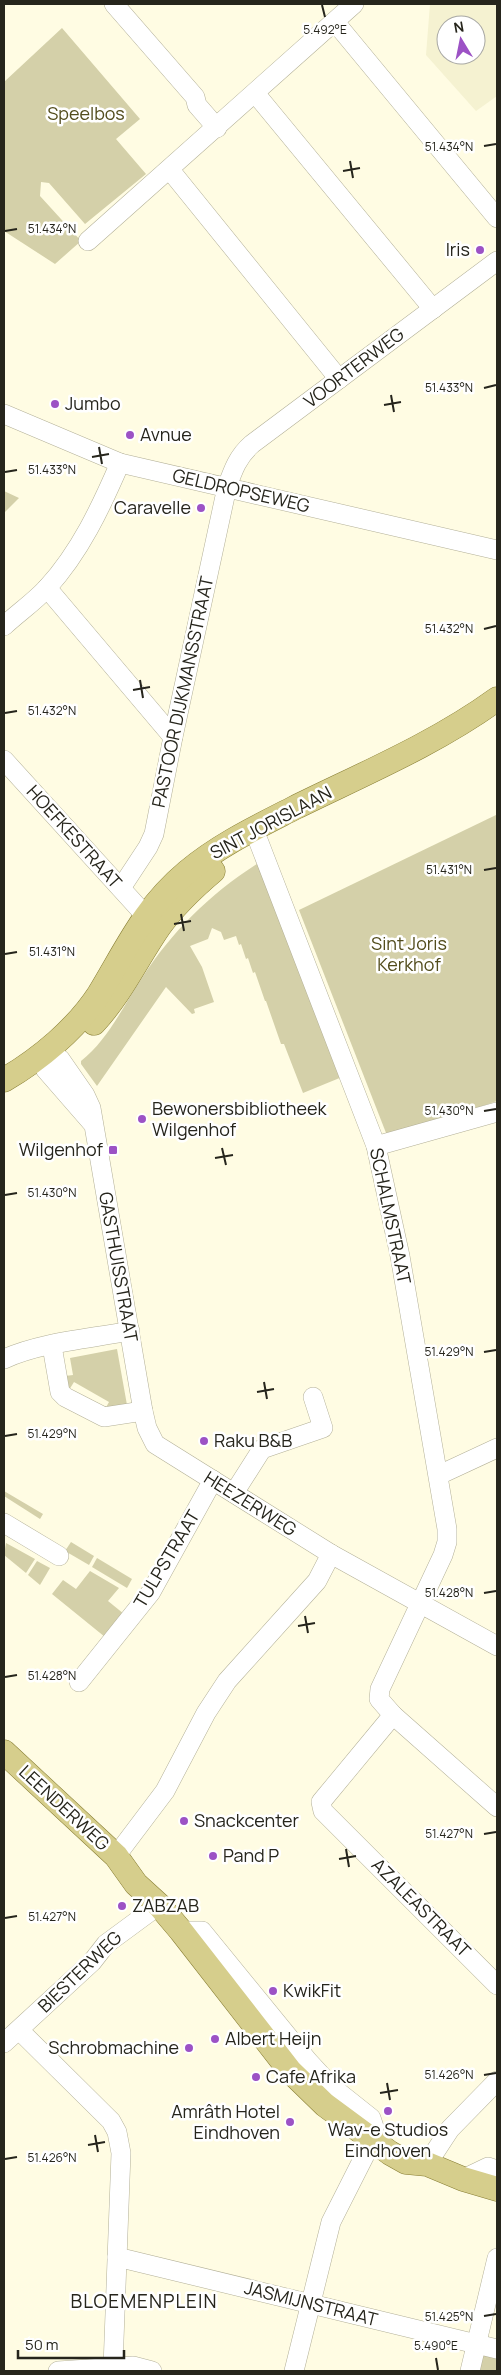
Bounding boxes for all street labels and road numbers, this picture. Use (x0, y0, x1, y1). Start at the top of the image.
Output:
street label: VOORTERWEG (298, 321, 409, 413)
street label: GELDROPSEWEG (170, 463, 312, 518)
street label: PASTOOR DIJKMANSSTRAAT (146, 574, 218, 810)
street label: HOEFKESTRAAT (22, 779, 128, 893)
street label: SINT JORISLAAN (206, 780, 336, 864)
street label: SCHALMSTRAAT (365, 1146, 417, 1286)
street label: GASTHUISSTRAAT (94, 1190, 144, 1344)
street label: HEEZERWEG (200, 1465, 302, 1541)
street label: TULPSTRAAT (128, 1505, 205, 1612)
street label: LEENDERWEG (14, 1759, 115, 1855)
street label: AZALEASTRAAT (367, 1853, 477, 1962)
street label: BIESTERWEG (32, 1925, 127, 2017)
street label: JASMIJNSTRAAT (242, 2275, 381, 2331)

